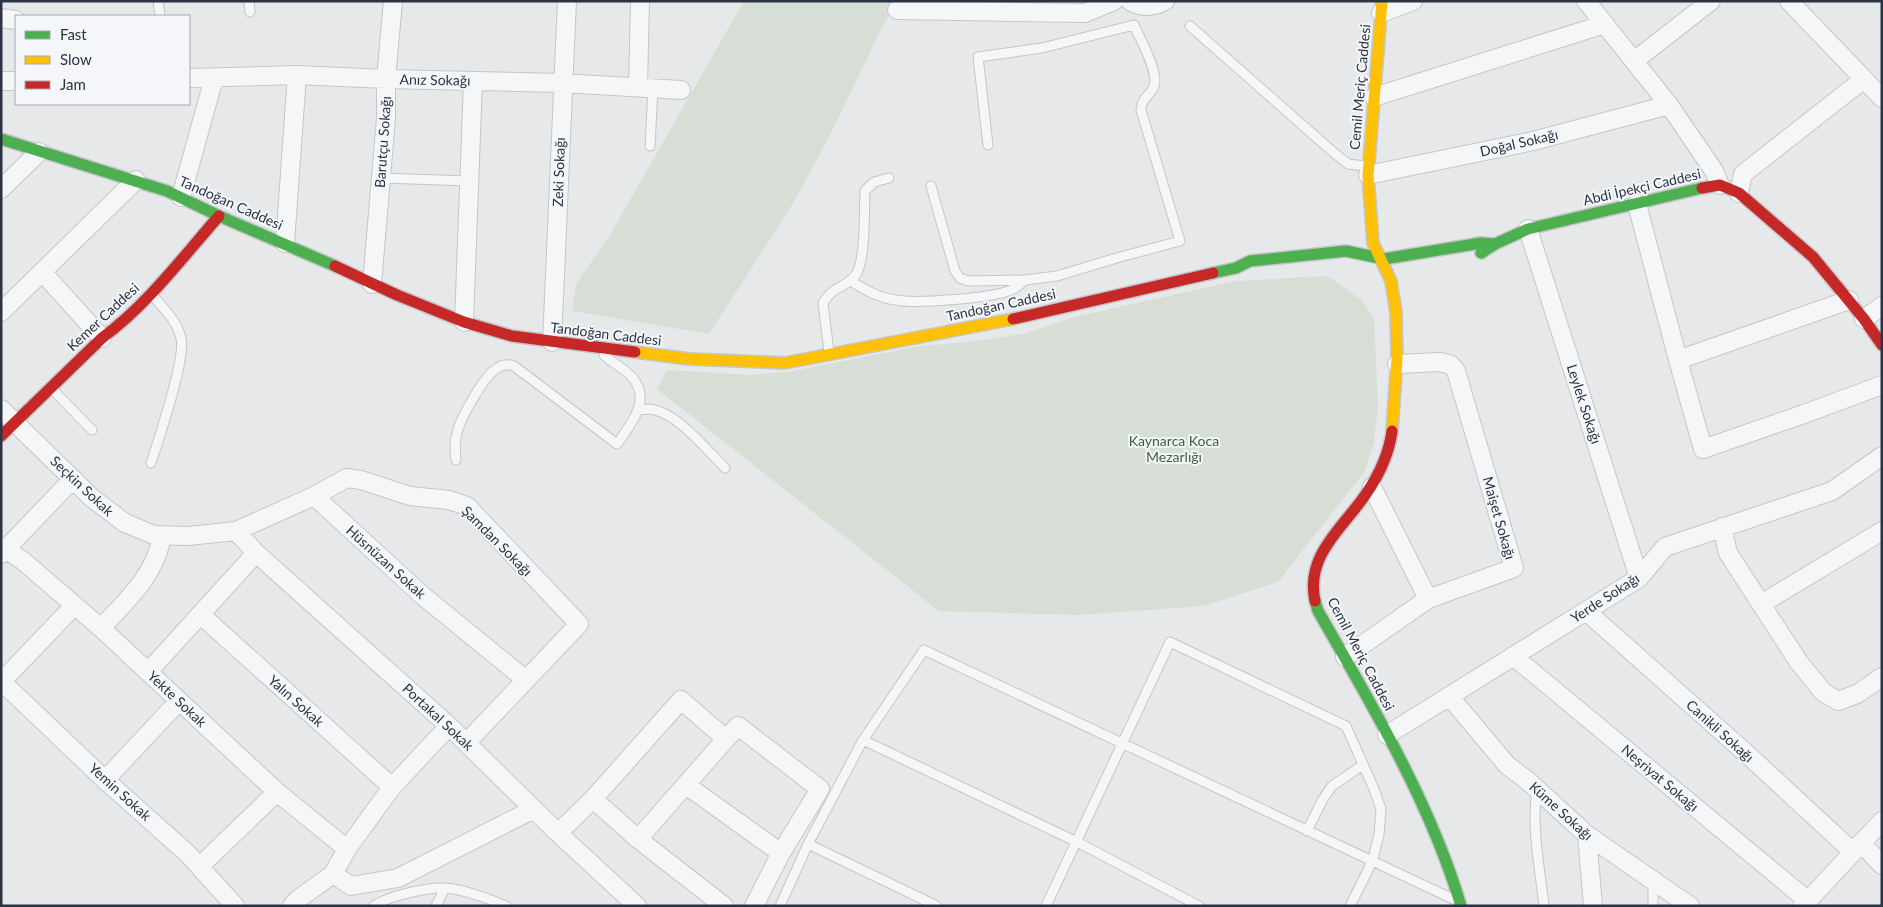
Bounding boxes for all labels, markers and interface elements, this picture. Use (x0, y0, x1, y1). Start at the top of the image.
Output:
legend (15, 15, 190, 105)
street label: Cemil Meriç Caddesi (1346, 23, 1373, 150)
text: Fast (60, 25, 87, 43)
text: Slow (60, 50, 92, 68)
street label: Anız Sokağı (399, 70, 471, 89)
text: Jam (60, 75, 86, 93)
street label: Barutçu Sokağı (371, 95, 394, 188)
street label: Doğal Sokağı (1478, 125, 1560, 160)
street label: Zeki Sokağı (549, 137, 568, 207)
street label: Abdi İpekçi Caddesi (1581, 165, 1702, 208)
street label: Tandoğan Caddesi (177, 172, 286, 233)
street label: Kemer Caddesi (63, 279, 142, 354)
street label: Tandoğan Caddesi (945, 285, 1057, 324)
street label: Tandoğan Caddesi (550, 318, 662, 349)
street label: Leylek Sokağı (1564, 362, 1605, 446)
park label: Kaynarca Koca Mezarlığı (1129, 432, 1219, 465)
street label: Seçkin Sokak (47, 452, 118, 520)
street label: Maişet Sokağı (1480, 475, 1519, 561)
street label: Şamdan Sokağı (459, 502, 536, 579)
street label: Hüsnüzan Sokak (343, 521, 430, 602)
street label: Yerde Sokağı (1567, 569, 1642, 626)
street label: Cemil Meriç Caddesi (1324, 594, 1399, 713)
street label: Yekte Sokak (144, 667, 211, 731)
street label: Yalın Sokak (265, 671, 328, 731)
street label: Portakal Sokak (399, 679, 478, 754)
street label: Canikli Sokağı (1683, 696, 1758, 765)
street label: Neşriyat Sokağı (1618, 741, 1702, 815)
street label: Yemin Sokak (86, 759, 155, 824)
street label: Küme Sokağı (1526, 778, 1597, 844)

